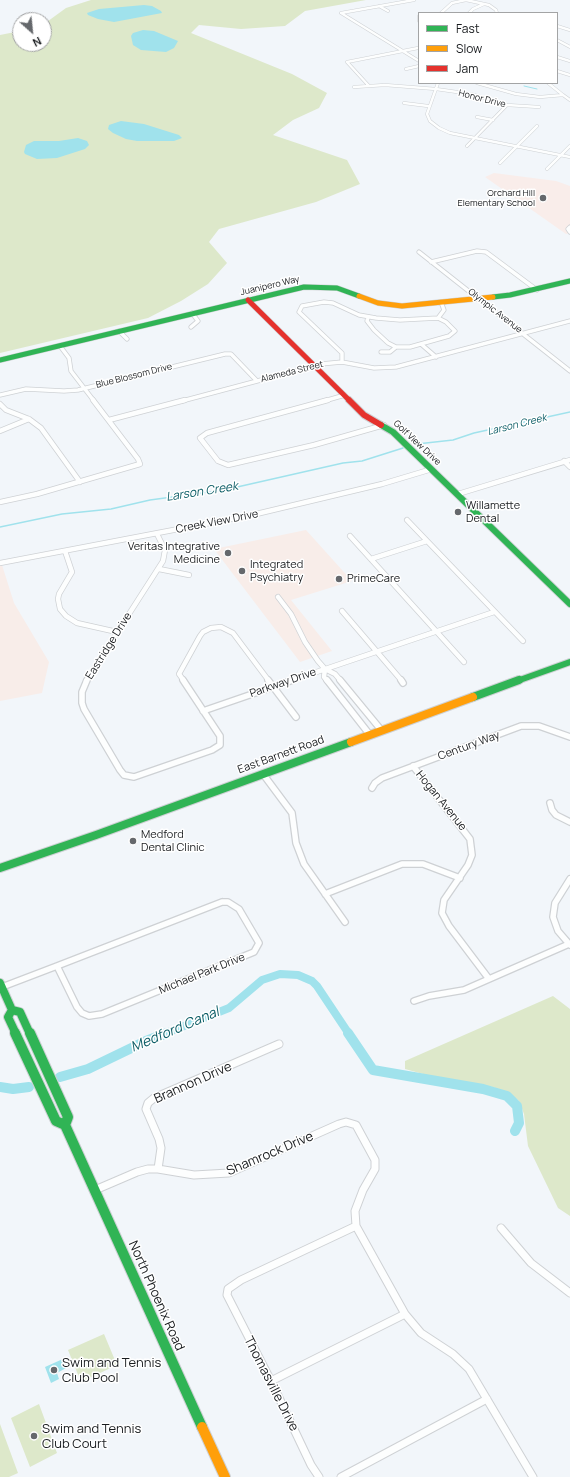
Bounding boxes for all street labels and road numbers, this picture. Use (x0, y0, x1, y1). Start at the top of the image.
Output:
street label: Honor Drive (457, 88, 507, 110)
street label: Juanipero Way (239, 274, 301, 298)
street label: Olympic Avenue (466, 286, 524, 336)
street label: Alameda Street (260, 359, 324, 385)
street label: Blue Blossom Drive (95, 361, 173, 391)
street label: Golf View Drive (391, 418, 443, 468)
street label: Creek View Drive (175, 508, 259, 536)
street label: Eastridge Drive (83, 610, 135, 682)
street label: Parkway Drive (248, 665, 318, 701)
street label: Century Way (436, 729, 502, 763)
street label: East Barnett Road (236, 733, 326, 777)
street label: Hogan Avenue (413, 768, 469, 834)
street label: Michael Park Drive (157, 951, 247, 997)
street label: Brannon Drive (152, 1059, 234, 1107)
street label: Shamrock Drive (224, 1129, 316, 1179)
street label: North Phoenix Road (125, 1239, 187, 1353)
street label: Thomasville Drive (240, 1334, 302, 1434)

